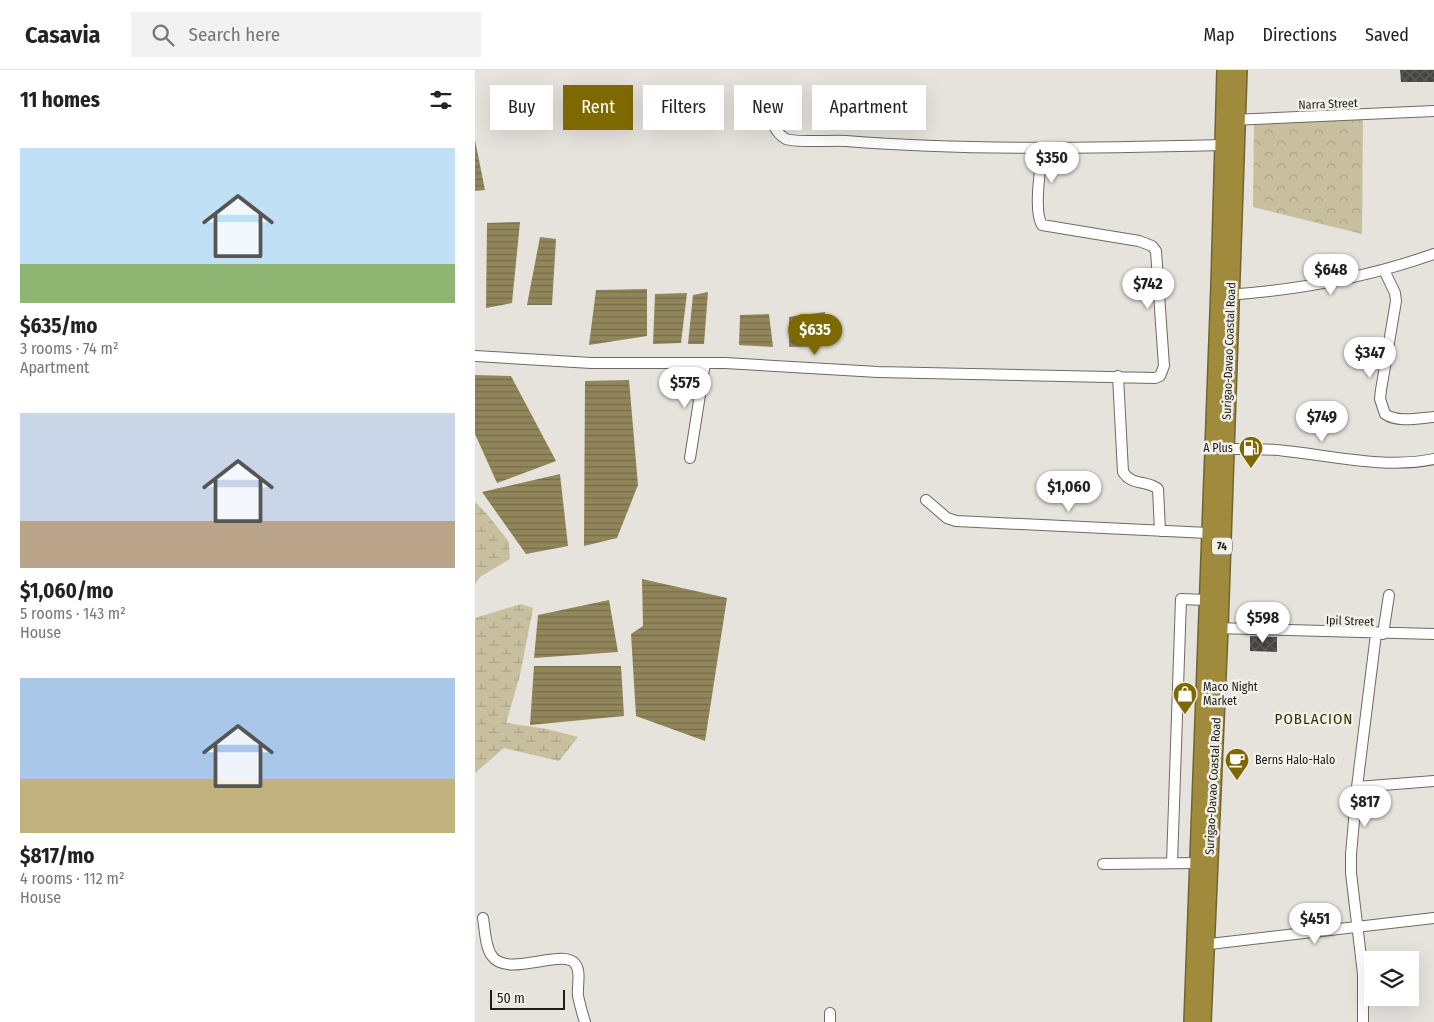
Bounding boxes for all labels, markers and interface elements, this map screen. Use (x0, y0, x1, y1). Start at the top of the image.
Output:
search box (131, 12, 481, 57)
text: Casavia (25, 21, 101, 49)
icon: search (149, 21, 177, 49)
text: Search here (189, 23, 280, 46)
text: Map (1203, 24, 1235, 46)
text: Directions (1263, 24, 1337, 46)
text: Saved (1365, 24, 1409, 46)
chip: Buy (490, 85, 553, 130)
chip: Rent (563, 85, 633, 130)
chip: Filters (643, 85, 724, 130)
chip: New (734, 85, 802, 130)
chip: Apartment (812, 85, 926, 130)
icon: filters (427, 86, 455, 114)
text: 11 homes (20, 87, 100, 113)
street label: Narra Street (1298, 96, 1358, 112)
pin: $350 (1022, 142, 1082, 184)
text: $350 (1036, 148, 1068, 167)
icon: home (193, 181, 283, 271)
pin: $648 (1301, 254, 1361, 296)
text: $648 (1314, 260, 1348, 279)
pin: $742 (1118, 268, 1178, 310)
text: $742 (1133, 274, 1163, 293)
street label: Surigao-Davao Coastal Road (1220, 282, 1238, 420)
text: $635/mo (20, 313, 98, 339)
pin: $635 (785, 314, 845, 356)
text: $635 (799, 320, 831, 339)
pin: $347 (1340, 336, 1400, 379)
text: 3 rooms · 74 m² (20, 339, 118, 358)
text: $347 (1355, 343, 1385, 362)
text: Apartment (20, 358, 89, 377)
pin: $575 (655, 366, 715, 409)
text: $575 (670, 373, 700, 392)
pin: $749 (1292, 400, 1352, 443)
text: $749 (1307, 407, 1337, 426)
fuel station icon: A Plus (1238, 435, 1264, 469)
place label: A Plus (1203, 441, 1233, 455)
icon: home (193, 446, 283, 536)
pin: $1,060 (1028, 470, 1110, 513)
text: $1,060 (1047, 477, 1091, 496)
road number: 74 (1212, 538, 1232, 554)
text: $1,060/mo (20, 578, 113, 604)
pin: $598 (1233, 602, 1293, 644)
text: 5 rooms · 143 m² (20, 604, 126, 623)
text: $598 (1247, 608, 1279, 627)
street label: Ipil Street (1326, 613, 1374, 629)
text: House (20, 623, 61, 642)
place label: Maco Night Market (1203, 680, 1258, 708)
shop icon: Maco Night Market (1172, 681, 1198, 715)
district label: POBLACION (1275, 710, 1353, 728)
icon: home (193, 711, 283, 801)
street label: Surigao-Davao Coastal Road (1202, 717, 1224, 855)
cafe icon: Berns Halo-Halo (1224, 747, 1250, 781)
place label: Berns Halo-Halo (1255, 753, 1335, 767)
pin: $817 (1335, 786, 1395, 828)
text: $817 (1350, 792, 1380, 811)
text: $817/mo (20, 843, 95, 869)
text: 4 rooms · 112 m² (20, 869, 125, 888)
text: House (20, 888, 61, 907)
pin: $451 (1285, 902, 1345, 945)
text: $451 (1300, 909, 1330, 928)
map controls (1364, 951, 1419, 1006)
button: layers (1364, 951, 1419, 1006)
scale bar (490, 987, 565, 1010)
text: 50 m (497, 990, 525, 1007)

